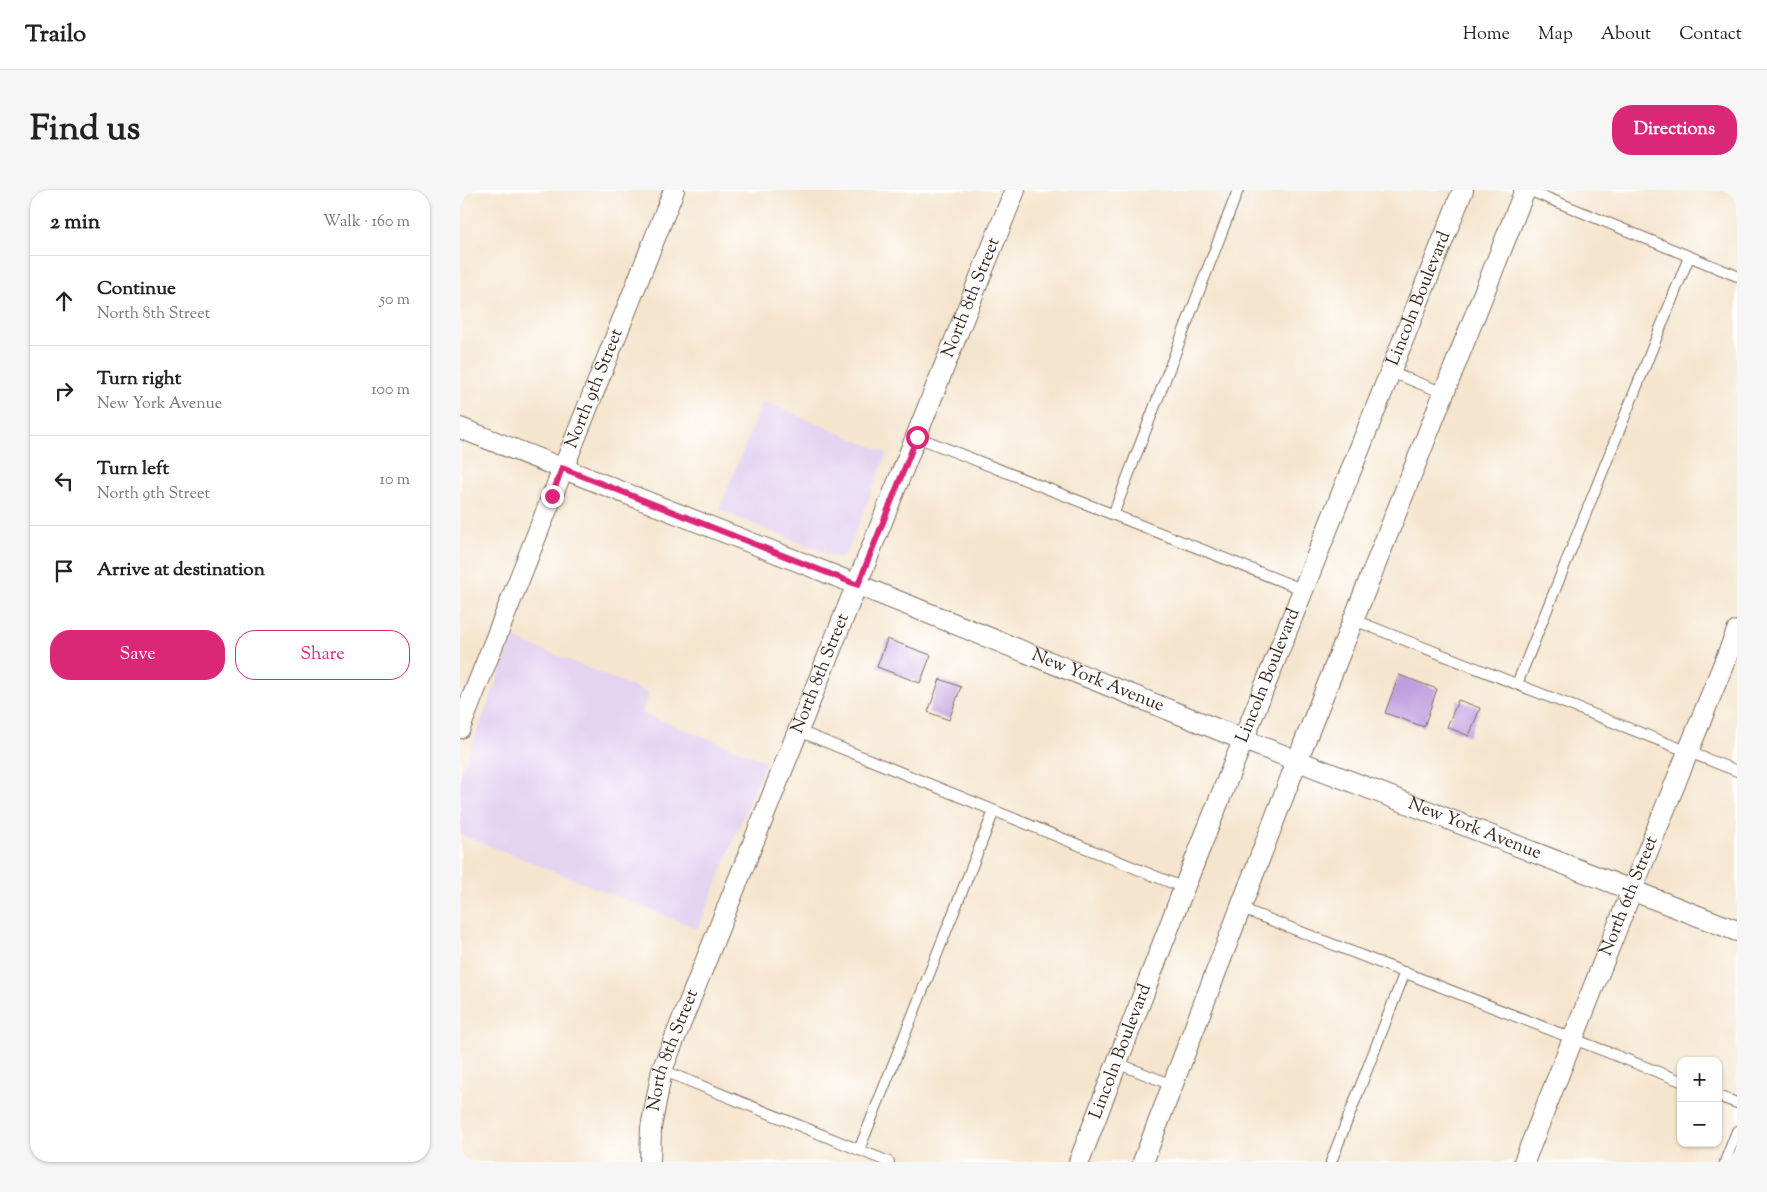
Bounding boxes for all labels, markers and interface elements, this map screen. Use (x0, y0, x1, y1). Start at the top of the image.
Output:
text: Trailo (25, 18, 86, 52)
text: Home (1463, 22, 1510, 48)
text: Map (1538, 22, 1573, 48)
text: About (1601, 22, 1651, 48)
text: Contact (1679, 22, 1742, 48)
text: Find us (30, 105, 140, 156)
button: Directions (1612, 105, 1737, 155)
text: 2 min (50, 208, 100, 238)
text: Walk · 160 m (323, 211, 410, 234)
street label: Lincoln Boulevard (1381, 228, 1458, 370)
street label: North 8th Street (936, 234, 1008, 362)
text: Continue (97, 276, 176, 303)
icon: ahead (50, 287, 78, 315)
text: 50 m (379, 289, 410, 312)
text: North 8th Street (97, 303, 210, 326)
street label: North 9th Street (559, 325, 630, 453)
text: Turn right (97, 366, 181, 393)
icon: right (50, 377, 78, 405)
text: 100 m (371, 379, 410, 402)
text: New York Avenue (97, 393, 222, 416)
route start (906, 426, 929, 449)
text: Turn left (97, 456, 169, 483)
icon: left (50, 467, 78, 495)
text: 10 m (380, 469, 410, 492)
text: North 9th Street (97, 483, 210, 506)
route end (541, 485, 564, 508)
icon: arrive (50, 557, 78, 585)
text: Arrive at destination (97, 557, 265, 584)
street label: Lincoln Boulevard (1230, 605, 1307, 747)
street label: North 8th Street (785, 610, 857, 738)
button: Save (50, 630, 225, 680)
button: Share (235, 630, 410, 680)
street label: New York Avenue (1027, 643, 1168, 720)
street label: New York Avenue (1404, 792, 1545, 867)
street label: North 6th Street (1594, 832, 1665, 960)
street label: Lincoln Boulevard (1084, 980, 1159, 1123)
street label: North 8th Street (641, 986, 706, 1113)
map controls (1677, 1057, 1722, 1147)
button: + (1677, 1057, 1722, 1102)
button: − (1677, 1102, 1722, 1147)

